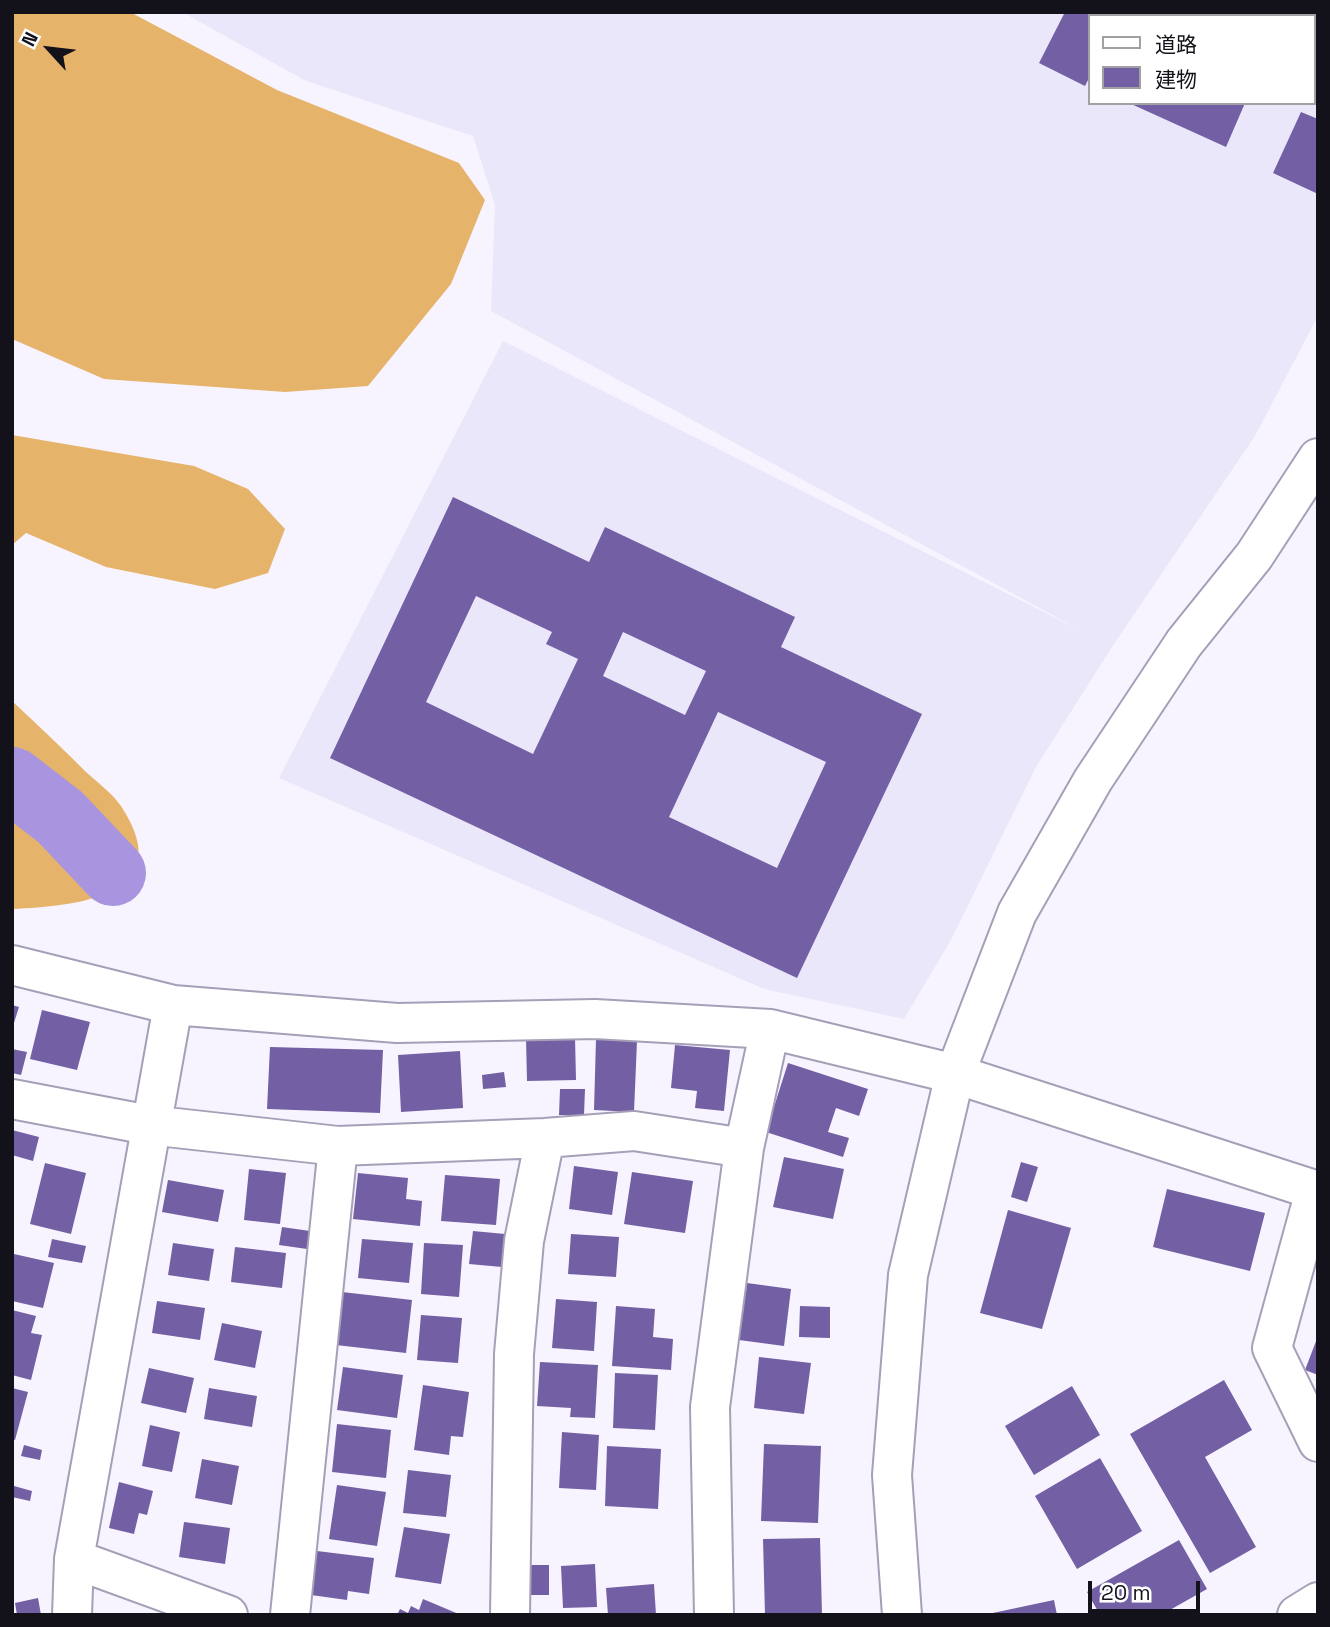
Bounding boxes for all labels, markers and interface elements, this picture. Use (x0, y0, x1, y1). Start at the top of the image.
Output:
north arrow (14, 14, 84, 84)
legend (1088, 14, 1316, 105)
text: N (16, 28, 44, 51)
text: 道路 (1155, 31, 1197, 58)
text: 建物 (1155, 66, 1197, 93)
scale bar (1092, 1568, 1204, 1612)
text: 20 m (1101, 1579, 1151, 1606)

